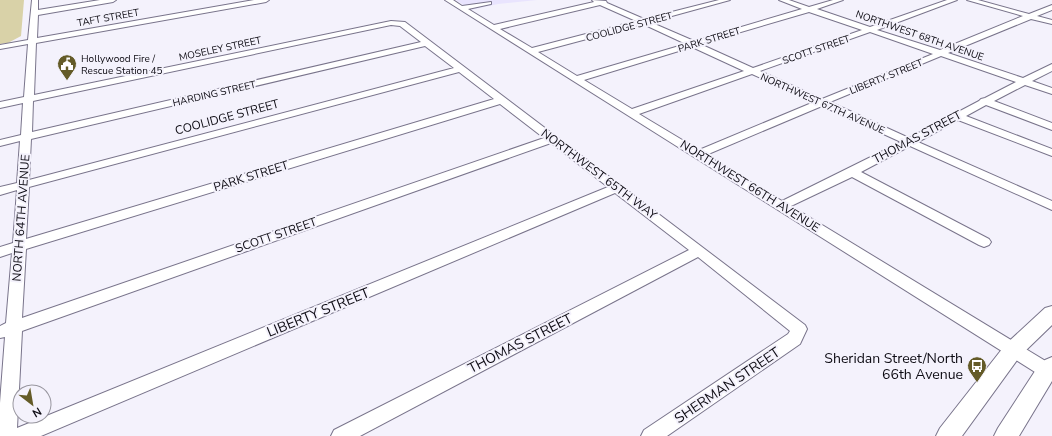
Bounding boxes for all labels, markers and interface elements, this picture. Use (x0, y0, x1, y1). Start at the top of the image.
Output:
street label: TAFT STREET (76, 6, 140, 30)
street label: NORTHWEST 68TH AVENUE (854, 7, 986, 65)
street label: COOLIDGE STREET (584, 9, 674, 45)
street label: PARK STREET (676, 24, 742, 56)
street label: SCOTT STREET (781, 32, 852, 68)
street label: MOSELEY STREET (178, 33, 263, 65)
place label: Hollywood Fire / Rescue Station 45 (81, 52, 162, 78)
public building icon: Hollywood Fire / Rescue Station 45 (56, 53, 78, 81)
street label: LIBERTY STREET (848, 56, 925, 98)
street label: NORTHWEST 67TH AVENUE (758, 70, 887, 138)
street label: HARDING STREET (171, 78, 257, 110)
street label: COOLIDGE STREET (173, 95, 282, 139)
street label: THOMAS STREET (870, 106, 965, 167)
street label: NORTHWEST 65TH WAY (538, 125, 661, 223)
street label: NORTHWEST 66TH AVENUE (677, 136, 823, 236)
street label: NORTH 64TH AVENUE (9, 154, 33, 282)
street label: PARK STREET (212, 157, 291, 195)
street label: SCOTT STREET (233, 213, 320, 256)
street label: LIBERTY STREET (264, 283, 373, 342)
street label: THOMAS STREET (465, 309, 576, 378)
street label: SHERMAN STREET (671, 343, 784, 428)
place label: Sheridan Street/North 66th Avenue (824, 349, 963, 384)
bus stop icon: Sheridan Street/North 66th Avenue (966, 355, 988, 383)
north arrow (12, 384, 52, 424)
text: N (30, 404, 44, 421)

